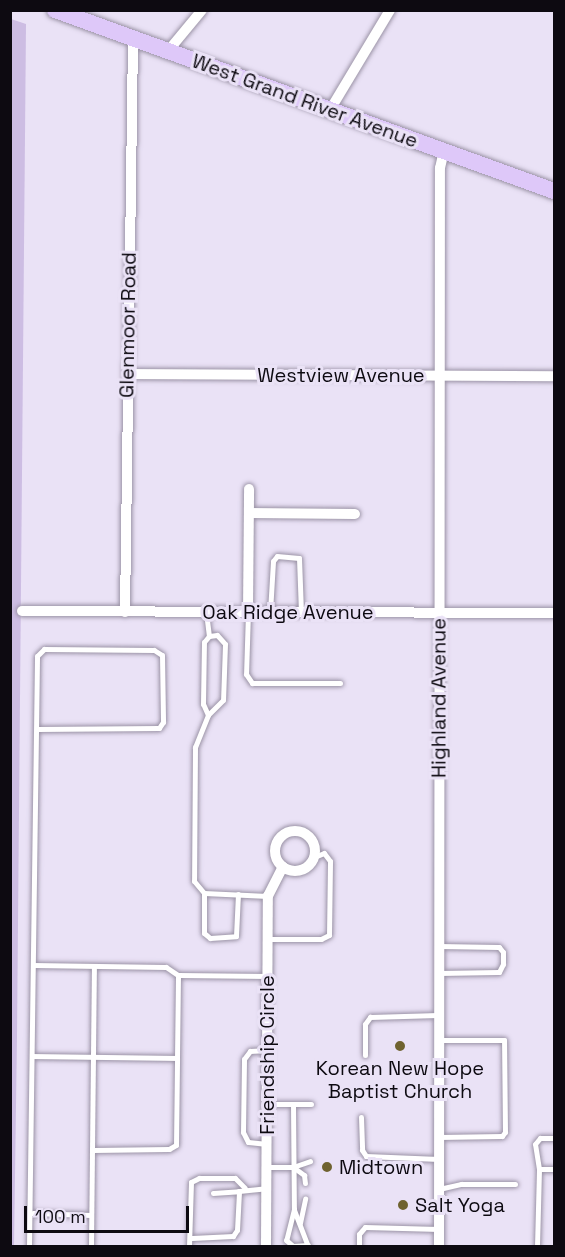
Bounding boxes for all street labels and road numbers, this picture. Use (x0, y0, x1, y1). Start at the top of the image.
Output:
street label: West Grand River Avenue (189, 49, 421, 153)
street label: Glenmoor Road (115, 252, 141, 398)
street label: Westview Avenue (257, 363, 425, 387)
street label: Oak Ridge Avenue (202, 600, 374, 624)
street label: Highland Avenue (427, 618, 451, 778)
street label: Friendship Circle (255, 975, 279, 1135)

